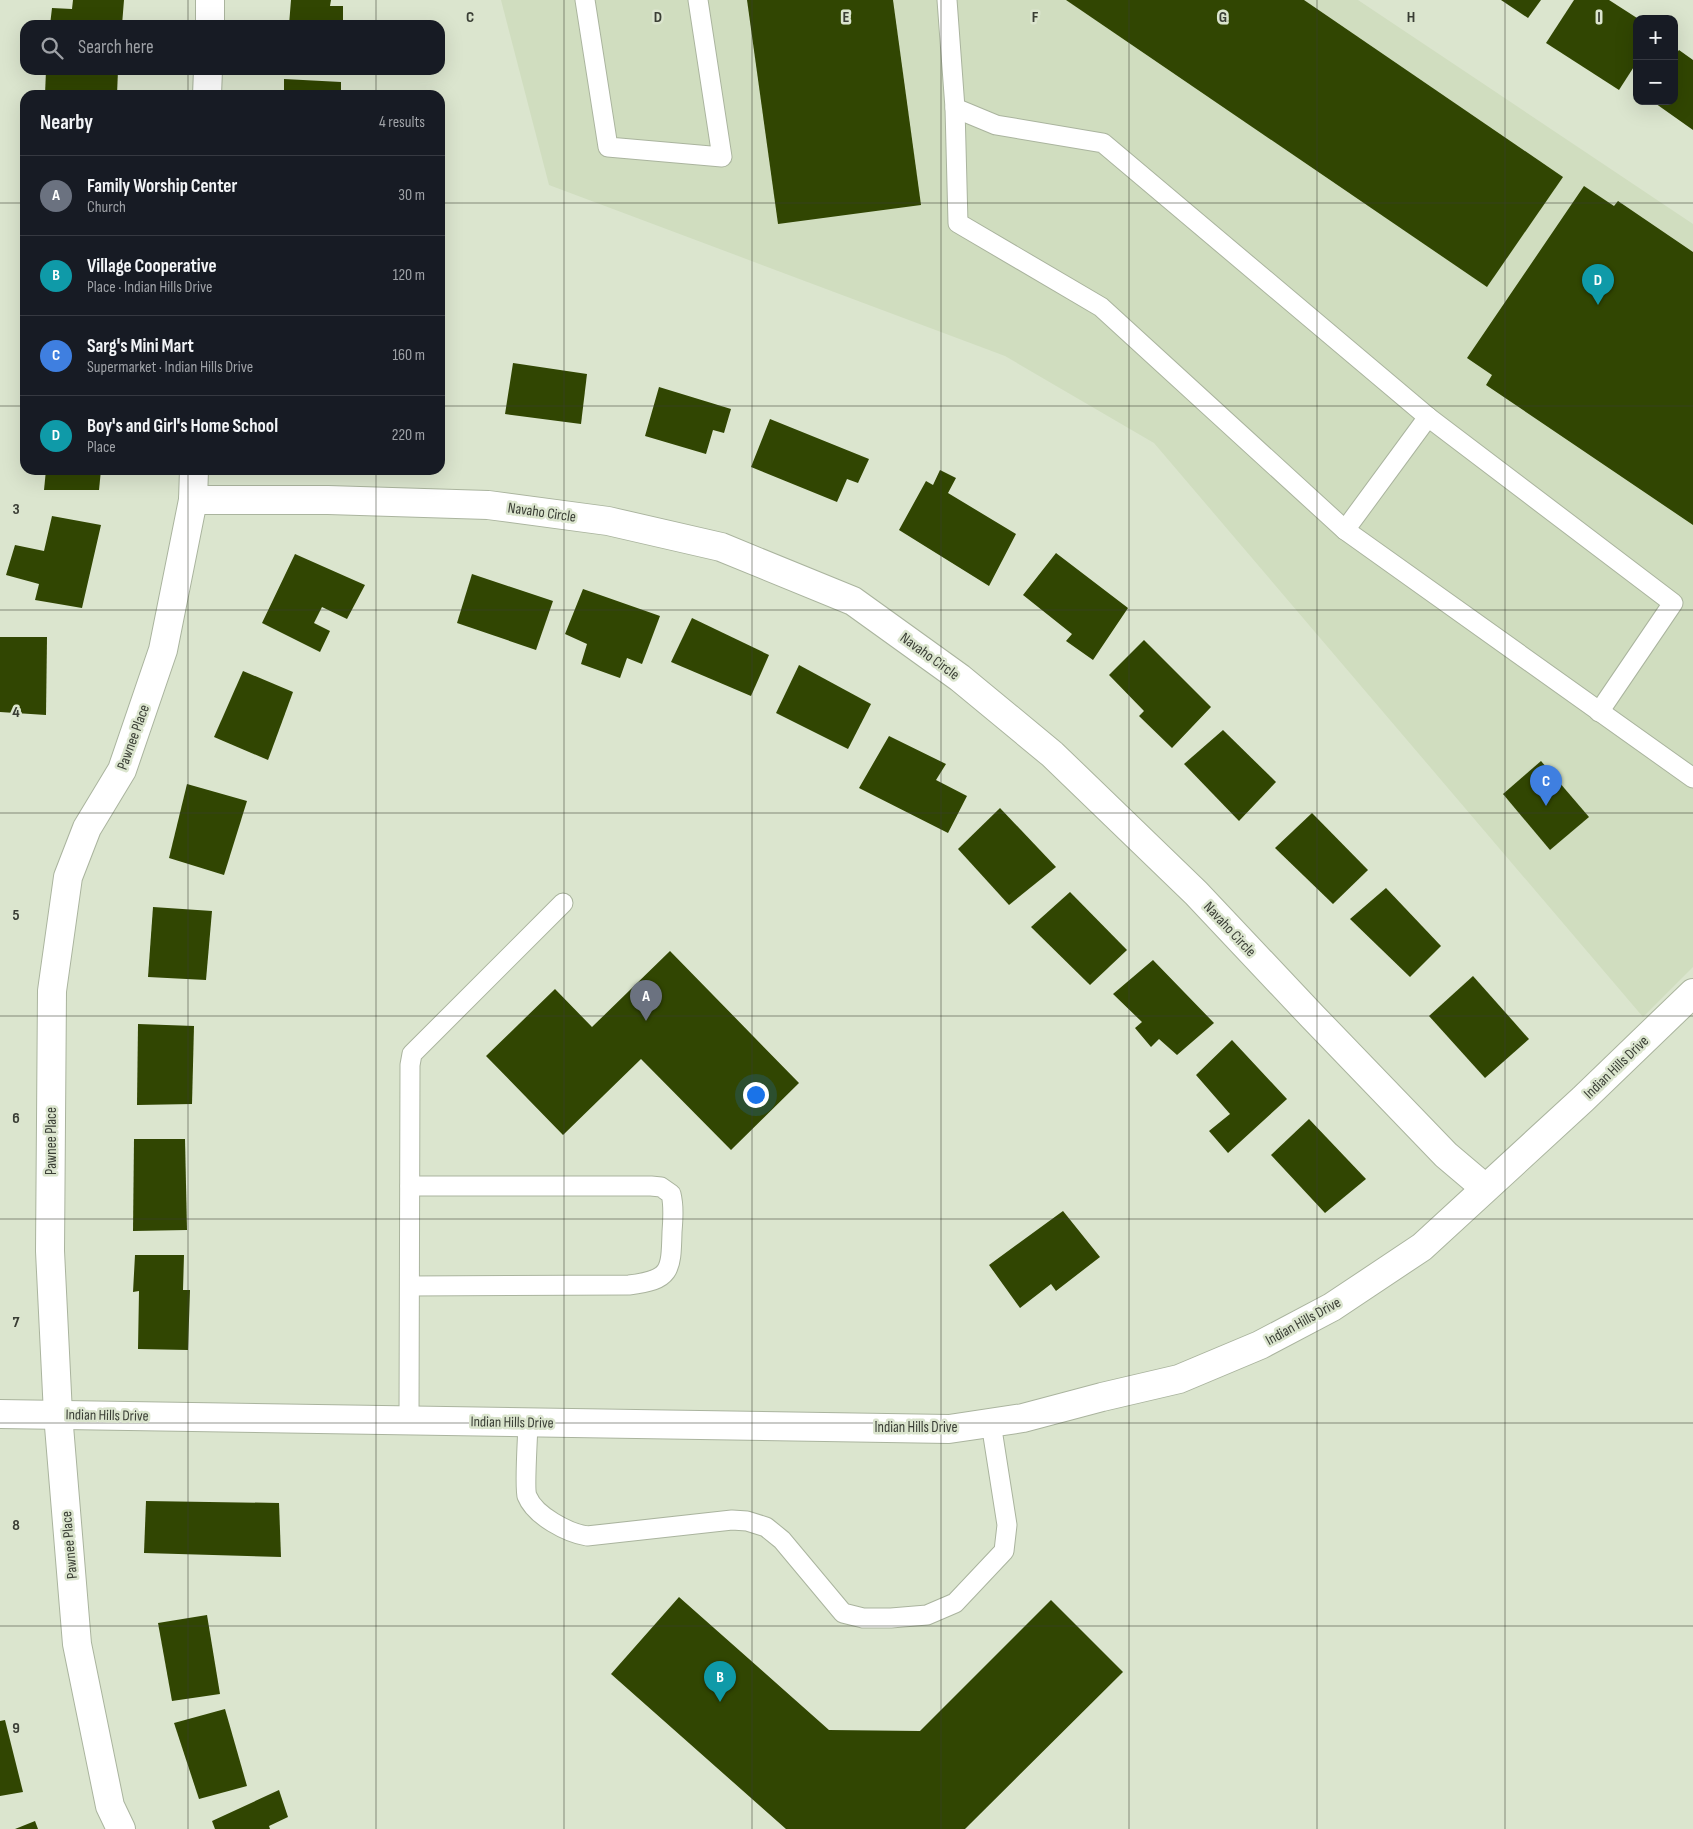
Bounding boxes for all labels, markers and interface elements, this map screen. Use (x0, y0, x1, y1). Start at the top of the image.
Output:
text: C (466, 8, 474, 27)
text: D (654, 8, 662, 27)
text: E (843, 8, 850, 27)
text: F (1032, 8, 1039, 27)
text: G (1219, 8, 1227, 27)
text: H (1407, 8, 1415, 27)
text: I (1597, 8, 1601, 27)
map controls (1633, 15, 1678, 105)
button: + (1633, 15, 1678, 60)
search box (20, 20, 445, 75)
icon: search (38, 34, 66, 62)
text: Search here (78, 36, 154, 59)
button: − (1633, 60, 1678, 105)
text: Nearby (40, 110, 93, 135)
text: 4 results (379, 113, 425, 132)
text: Family Worship Center (87, 175, 237, 198)
text: A (52, 186, 60, 205)
text: 30 m (398, 186, 425, 205)
text: Church (87, 198, 126, 217)
text: Village Cooperative (87, 255, 217, 278)
pin: D (1582, 264, 1614, 305)
text: B (52, 266, 60, 285)
text: 120 m (393, 266, 425, 285)
text: Place · Indian Hills Drive (87, 278, 213, 297)
text: Sarg's Mini Mart (87, 335, 194, 358)
text: C (52, 346, 60, 365)
text: 160 m (392, 346, 425, 365)
text: Supermarket · Indian Hills Drive (87, 358, 253, 377)
text: Boy's and Girl's Home School (87, 415, 278, 438)
text: D (52, 426, 60, 445)
text: 220 m (392, 426, 425, 445)
text: Place (87, 438, 116, 457)
street label: Navaho Circle (507, 498, 577, 527)
text: 3 (12, 500, 20, 519)
street label: Navaho Circle (896, 629, 963, 684)
street label: Pawnee Place (113, 702, 154, 772)
text: 4 (12, 703, 20, 722)
pin: C (1530, 765, 1562, 806)
street label: Navaho Circle (1199, 898, 1260, 961)
text: 5 (12, 906, 20, 925)
pin: A (630, 980, 662, 1021)
street label: Indian Hills Drive (1580, 1032, 1653, 1103)
your location (743, 1082, 769, 1108)
street label: Pawnee Place (42, 1107, 61, 1175)
text: 6 (12, 1109, 20, 1128)
street label: Indian Hills Drive (1262, 1293, 1344, 1350)
text: 7 (13, 1313, 20, 1332)
street label: Indian Hills Drive (65, 1405, 149, 1426)
street label: Indian Hills Drive (470, 1412, 554, 1433)
street label: Indian Hills Drive (874, 1418, 958, 1437)
street label: Pawnee Place (57, 1510, 82, 1580)
text: 8 (12, 1516, 20, 1535)
pin: B (704, 1661, 736, 1702)
text: 9 (12, 1719, 20, 1738)

